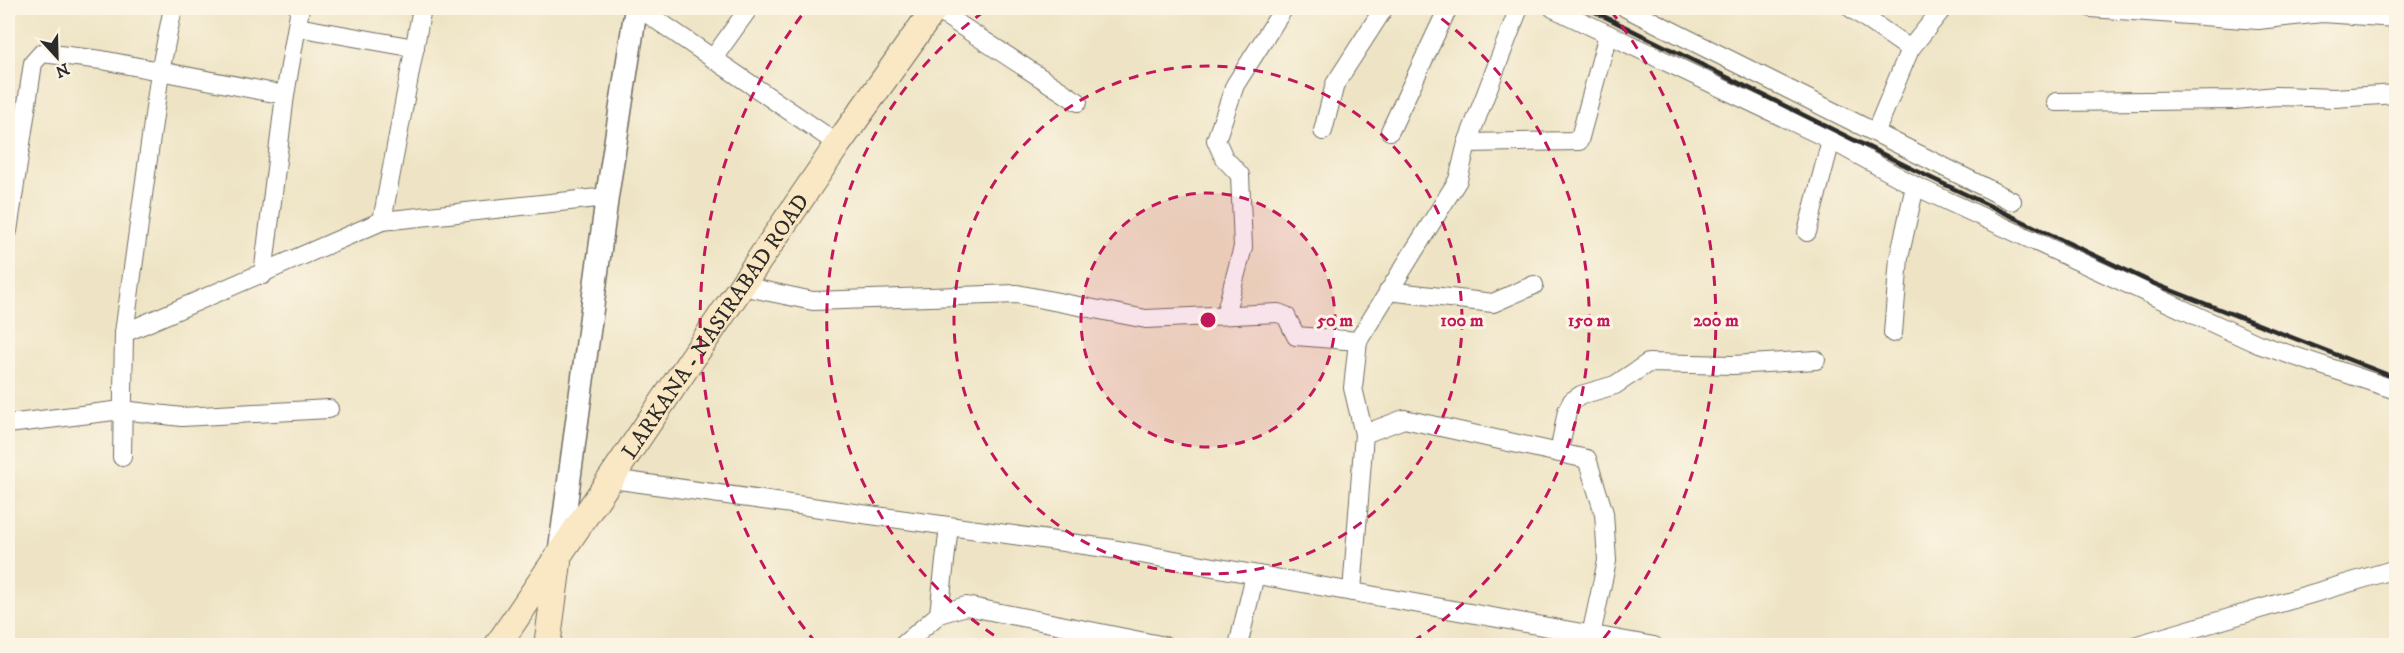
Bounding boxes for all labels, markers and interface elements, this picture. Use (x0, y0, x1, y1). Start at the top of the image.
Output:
north arrow (27, 27, 87, 87)
text: N (52, 58, 72, 82)
street label: LARKANA - NASIRABAD ROAD (616, 189, 815, 464)
centre of rings (1198, 310, 1218, 330)
text: 50 m (1316, 310, 1353, 332)
text: 100 m (1440, 310, 1484, 332)
text: 150 m (1568, 310, 1611, 332)
text: 200 m (1693, 310, 1739, 332)

